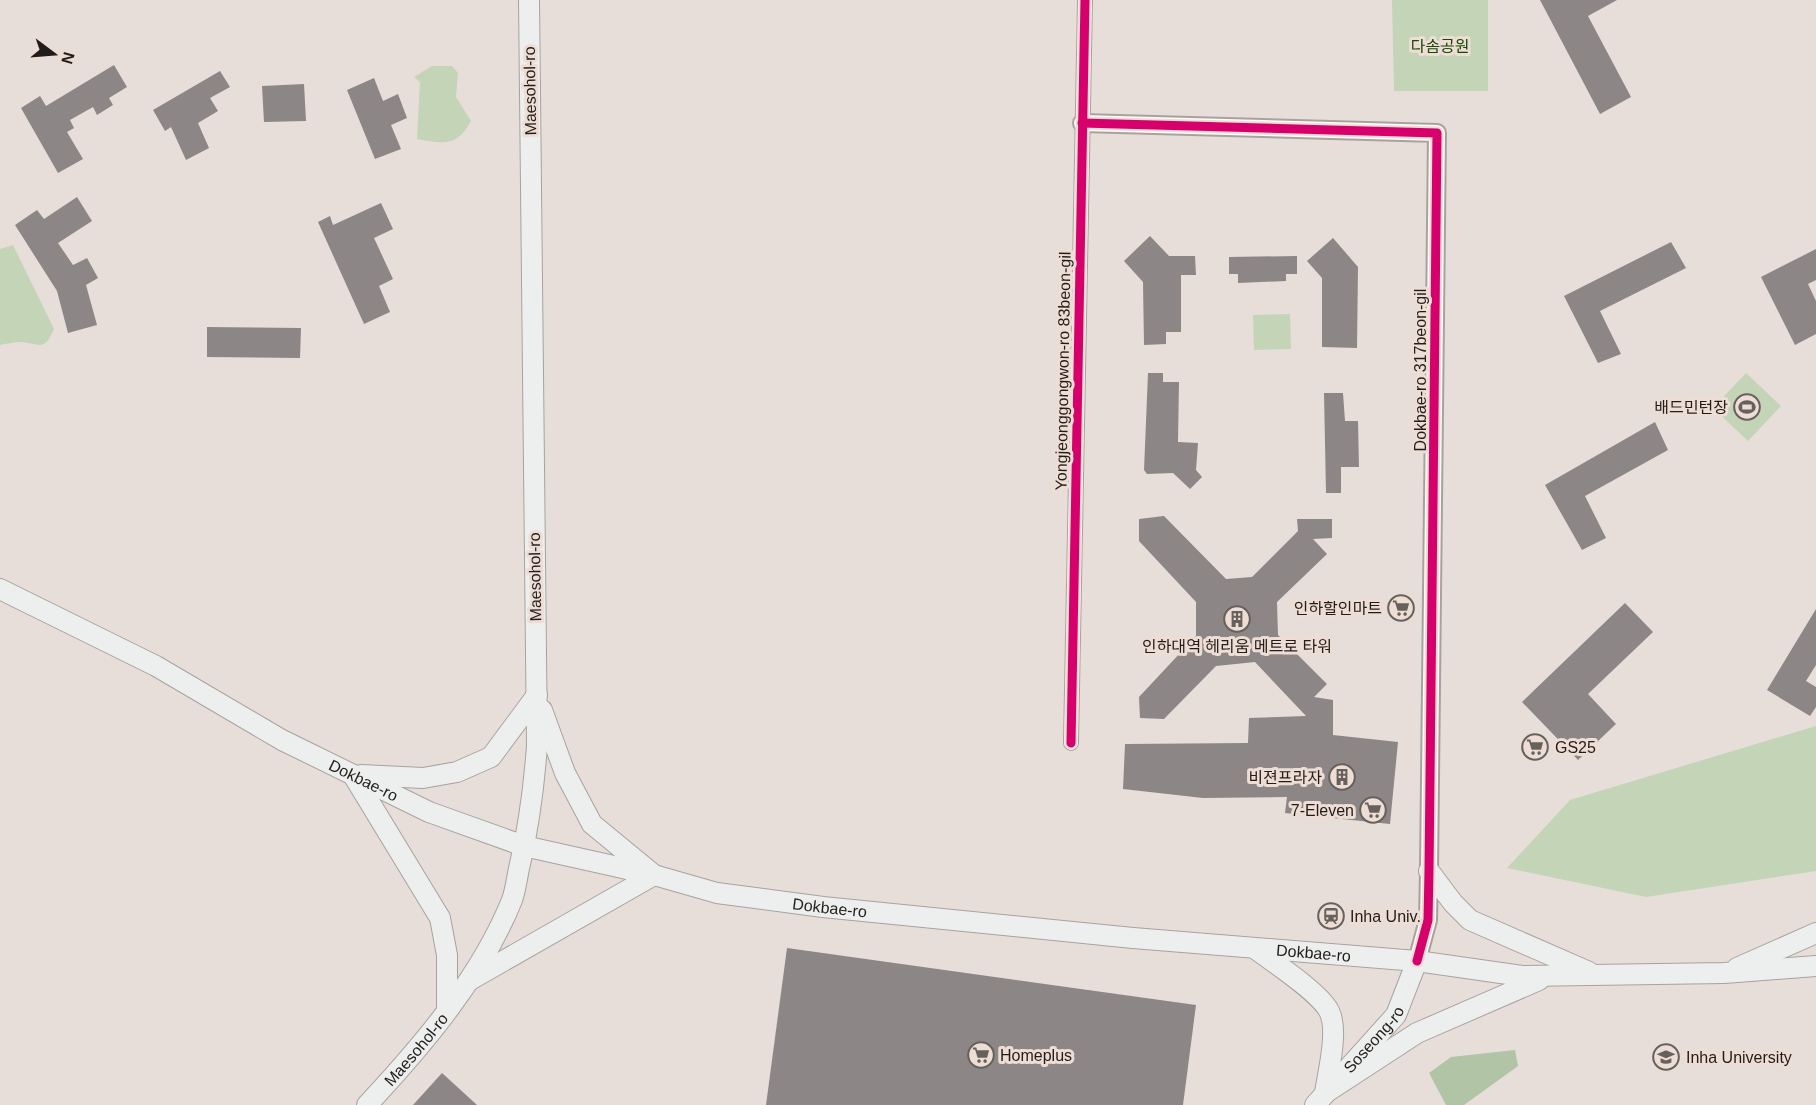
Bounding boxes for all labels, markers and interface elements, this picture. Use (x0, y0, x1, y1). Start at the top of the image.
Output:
north arrow (24, 24, 84, 84)
park label: 다솜공원 (1411, 38, 1469, 55)
street label: Maesohol-ro (521, 46, 539, 136)
text: N (58, 50, 78, 66)
street label: Yongjeonggongwon-ro 83beon-gil (1052, 252, 1074, 490)
street label: Dokbae-ro 317beon-gil (1412, 289, 1429, 451)
sports icon: 배드민턴장 (1732, 392, 1762, 422)
place label: 배드민턴장 (1654, 399, 1728, 416)
street label: Maesohol-ro (526, 532, 544, 622)
supermarket icon: 인하할인마트 (1386, 593, 1416, 623)
place label: 인하할인마트 (1294, 600, 1382, 617)
building icon: 인하대역 헤리움 메트로 타워 (1222, 604, 1252, 634)
place label: 인하대역 헤리움 메트로 타워 (1142, 638, 1332, 655)
supermarket icon: GS25 (1520, 732, 1550, 762)
place label: GS25 (1555, 739, 1596, 756)
street label: Dokbae-ro (326, 756, 401, 804)
building icon: 비젼프라자 (1327, 762, 1357, 792)
place label: 비젼프라자 (1248, 769, 1322, 786)
supermarket icon: 7-Eleven (1358, 795, 1388, 825)
place label: 7-Eleven (1291, 802, 1354, 819)
street label: Dokbae-ro (791, 895, 868, 920)
station icon: Inha Univ. (1316, 901, 1346, 931)
place label: Inha Univ. (1350, 908, 1421, 925)
street label: Dokbae-ro (1276, 941, 1352, 964)
street label: Soseong-ro (1340, 1004, 1407, 1076)
street label: Maesohol-ro (381, 1010, 451, 1089)
supermarket icon: Homeplus (966, 1040, 996, 1070)
school or university icon: Inha University (1651, 1042, 1681, 1072)
place label: Homeplus (1000, 1047, 1072, 1064)
place label: Inha University (1686, 1049, 1792, 1066)

